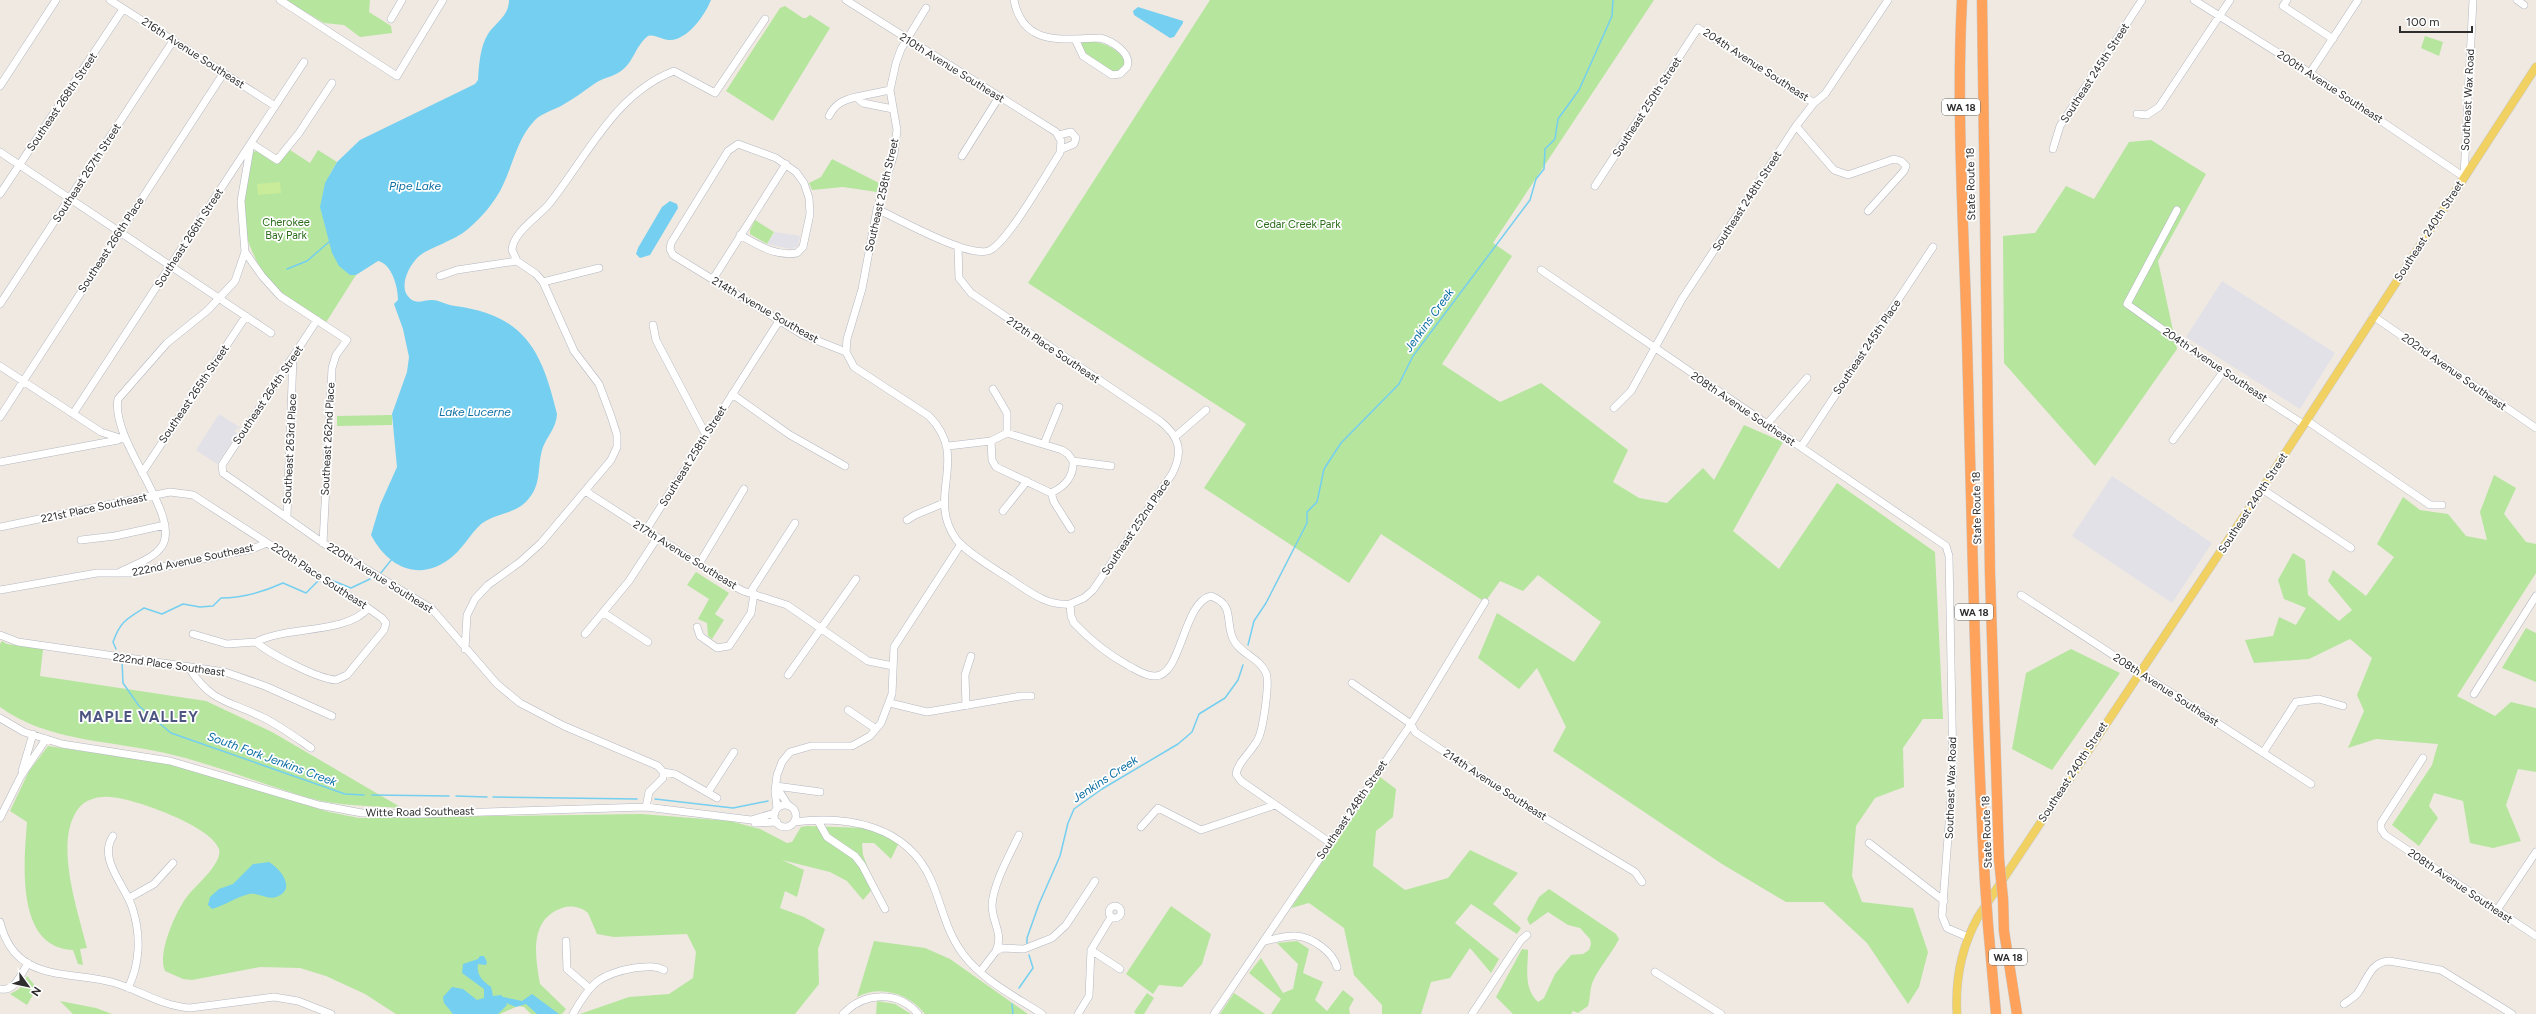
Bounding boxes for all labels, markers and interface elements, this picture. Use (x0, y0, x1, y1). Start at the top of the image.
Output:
scale bar (2400, 8, 2472, 34)
street label: 216th Avenue Southeast (139, 15, 247, 91)
text: 100 m (2406, 15, 2440, 29)
street label: Southeast 245th Street (2058, 21, 2132, 125)
street label: 204th Avenue Southeast (1701, 26, 1811, 104)
street label: 210th Avenue Southeast (897, 30, 1007, 106)
street label: 200th Avenue Southeast (2275, 48, 2385, 126)
street label: Southeast Wax Road (2459, 49, 2477, 151)
street label: Southeast 268th Street (24, 50, 100, 154)
street label: Southeast 250th Street (1610, 55, 1684, 159)
road number: WA 18 (1942, 99, 1980, 115)
street label: Southeast 267th Street (50, 121, 124, 225)
street label: Southeast 258th Street (863, 137, 901, 253)
street label: State Route 18 (1964, 147, 1978, 221)
street label: Southeast 248th Street (1710, 149, 1784, 253)
street label: Southeast 240th Street (2392, 178, 2466, 284)
water label: Pipe Lake (389, 179, 441, 193)
street label: Southeast 266th Street (152, 186, 226, 290)
street label: Southeast 266th Place (75, 195, 147, 295)
park label: Cherokee Bay Park (262, 216, 310, 242)
park label: Cedar Creek Park (1255, 218, 1341, 231)
street label: 214th Avenue Southeast (709, 274, 821, 346)
water label: Jenkins Creek (1401, 285, 1457, 355)
street label: Southeast 245th Place (1830, 297, 1904, 397)
street label: 212th Place Southeast (1004, 314, 1102, 386)
street label: 204th Avenue Southeast (2160, 325, 2270, 405)
street label: 202nd Avenue Southeast (2399, 331, 2509, 413)
street label: Southeast 265th Street (156, 342, 232, 446)
street label: Southeast 264th Street (230, 343, 306, 447)
street label: 208th Avenue Southeast (1688, 369, 1798, 449)
street label: Southeast 262nd Place (319, 382, 337, 496)
street label: Southeast 263rd Place (281, 393, 299, 505)
street label: Southeast 258th Street (657, 403, 729, 509)
water label: Lake Lucerne (439, 405, 511, 419)
street label: Southeast 240th Street (2216, 450, 2290, 556)
street label: State Route 18 (1970, 471, 1984, 545)
street label: Southeast 252nd Place (1099, 476, 1173, 578)
street label: 221st Place Southeast (40, 490, 148, 526)
street label: 217th Avenue Southeast (631, 518, 739, 592)
street label: 220th Place Southeast (269, 540, 369, 612)
street label: 220th Avenue Southeast (325, 540, 435, 616)
street label: 222nd Avenue Southeast (131, 541, 255, 579)
road number: WA 18 (1955, 604, 1993, 620)
street label: 222nd Place Southeast (112, 651, 226, 679)
street label: 208th Avenue Southeast (2111, 651, 2221, 729)
district label: MAPLE VALLEY (79, 708, 199, 726)
street label: Southeast 240th Street (2036, 719, 2110, 825)
water label: South Fork Jenkins Creek (205, 729, 340, 789)
street label: Southeast Wax Road (1943, 737, 1959, 839)
street label: 214th Avenue Southeast (1441, 747, 1549, 823)
water label: Jenkins Creek (1069, 752, 1141, 806)
street label: Southeast 248th Street (1314, 758, 1390, 862)
street label: State Route 18 (1979, 795, 1995, 869)
street label: Witte Road Southeast (366, 805, 474, 819)
street label: 208th Avenue Southeast (2405, 846, 2515, 926)
road number: WA 18 (1989, 949, 2027, 965)
north arrow (8, 966, 48, 1006)
text: N (28, 984, 44, 998)

